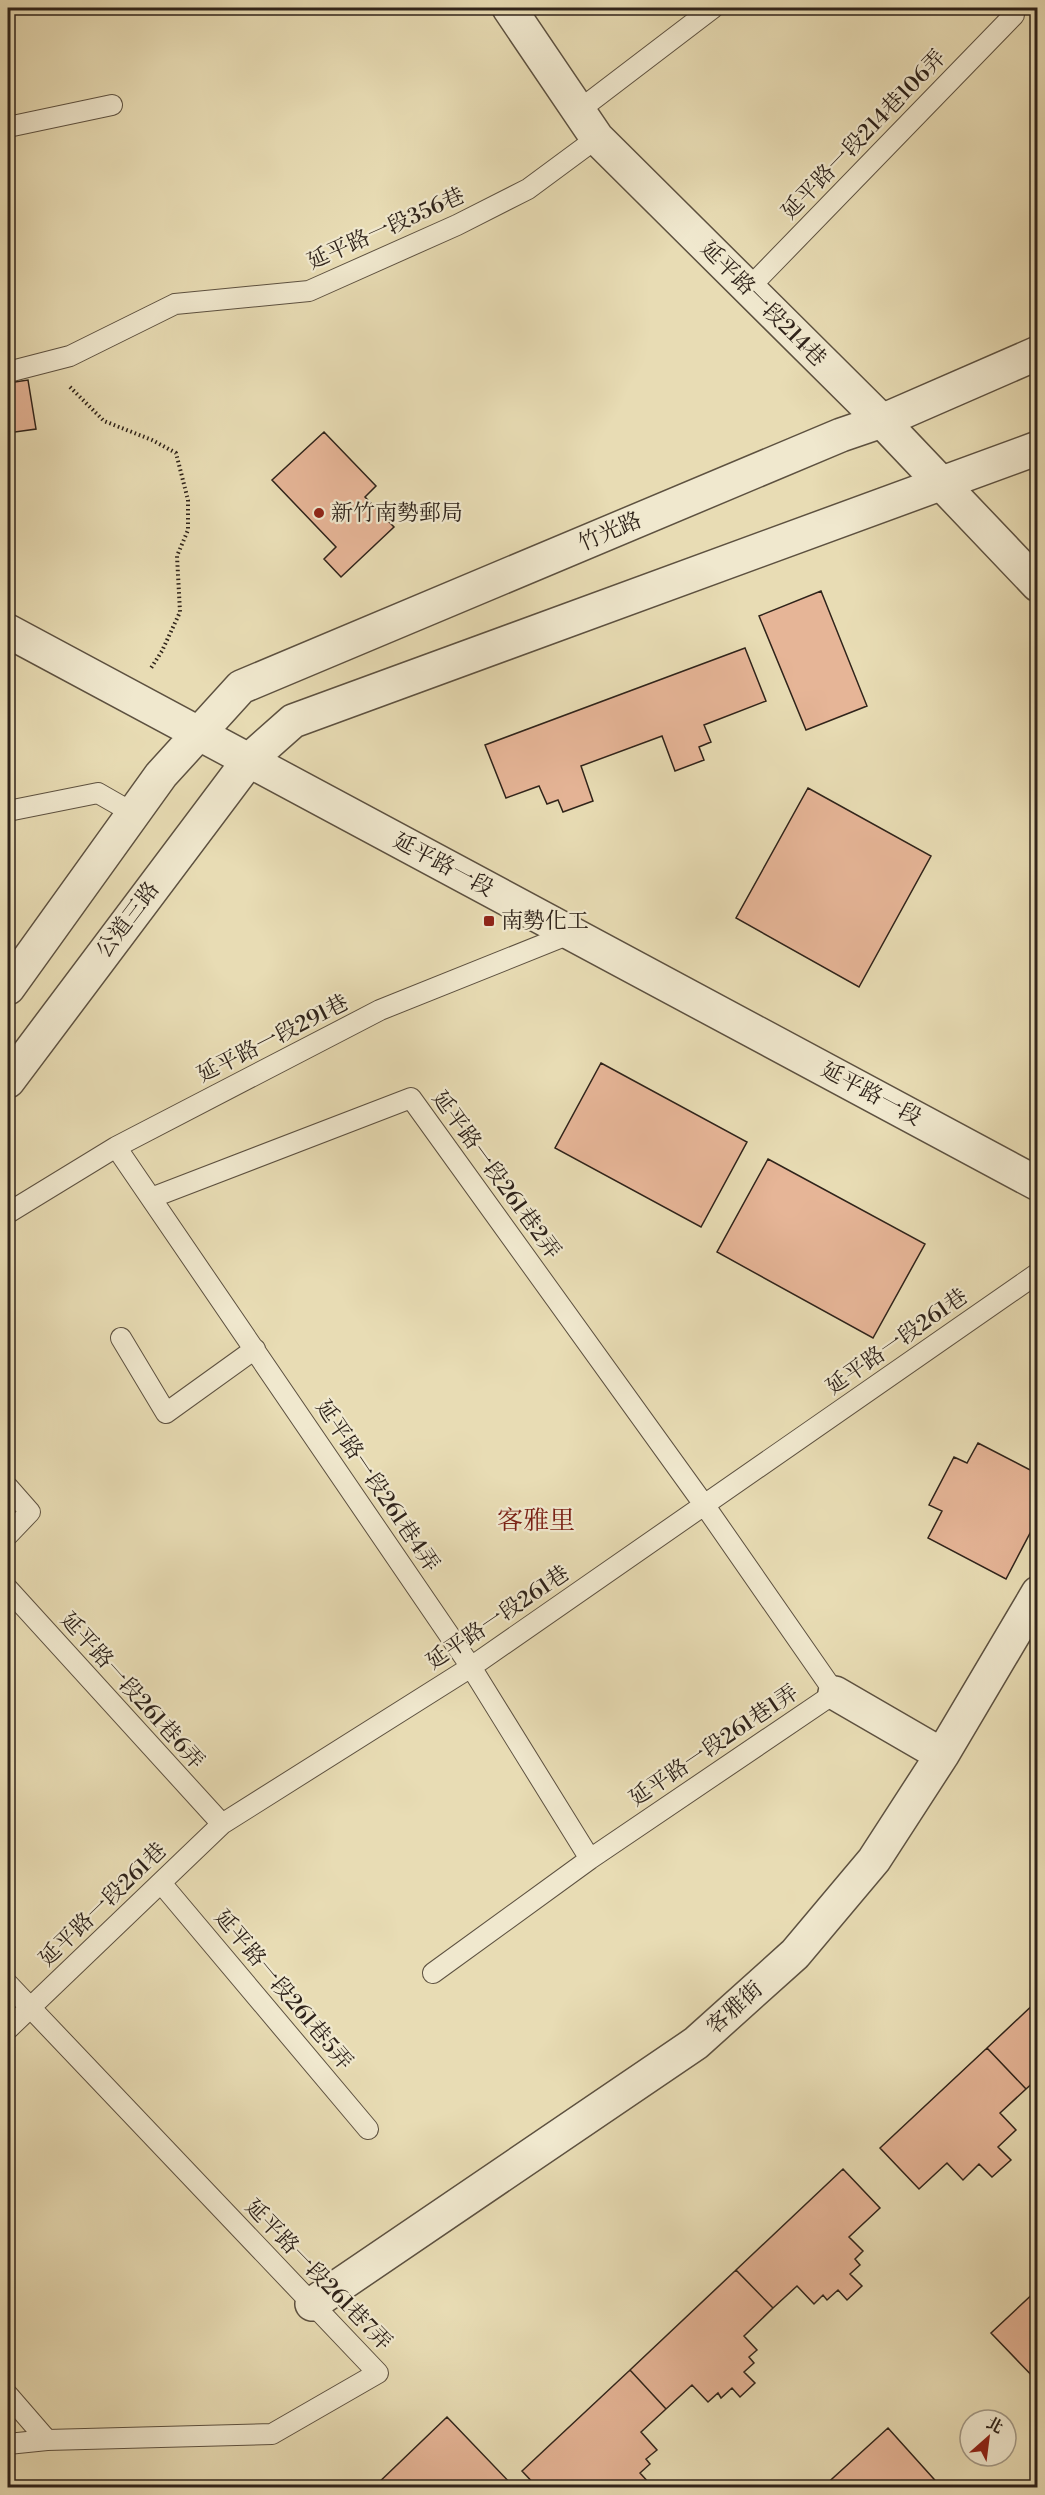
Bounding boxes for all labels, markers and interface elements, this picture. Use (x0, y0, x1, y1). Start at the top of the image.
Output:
street label: 延平路一段214巷106弄 (776, 45, 952, 225)
street label: 延平路一段356巷 (303, 182, 469, 276)
street label: 延平路一段214巷 (695, 236, 831, 372)
place label: 新竹南勢郵局 (331, 500, 463, 527)
marker: 新竹南勢郵局 (312, 506, 326, 520)
street label: 竹光路 (574, 507, 646, 557)
street label: 延平路一段 (388, 827, 498, 903)
street label: 公道三路 (91, 877, 165, 963)
place label: 南勢化工 (501, 908, 589, 935)
marker: 南勢化工 (482, 914, 496, 928)
street label: 延平路一段291巷 (193, 989, 353, 1089)
street label: 延平路一段 (816, 1056, 926, 1132)
street label: 延平路一段261巷2弄 (426, 1086, 566, 1264)
street label: 延平路一段261巷 (821, 1283, 973, 1401)
street label: 延平路一段261巷4弄 (309, 1395, 445, 1577)
district label: 客雅里 (497, 1505, 575, 1537)
street label: 延平路一段261巷 (421, 1560, 575, 1676)
street label: 延平路一段261巷6弄 (54, 1607, 210, 1775)
street label: 延平路一段261巷1弄 (624, 1679, 804, 1813)
street label: 延平路一段261巷 (34, 1837, 172, 1973)
street label: 延平路一段261巷5弄 (208, 1904, 358, 2076)
street label: 客雅街 (701, 1976, 769, 2040)
street label: 延平路一段261巷7弄 (239, 2194, 397, 2356)
north arrow (958, 2408, 1018, 2468)
text: 北 (983, 2413, 1006, 2438)

